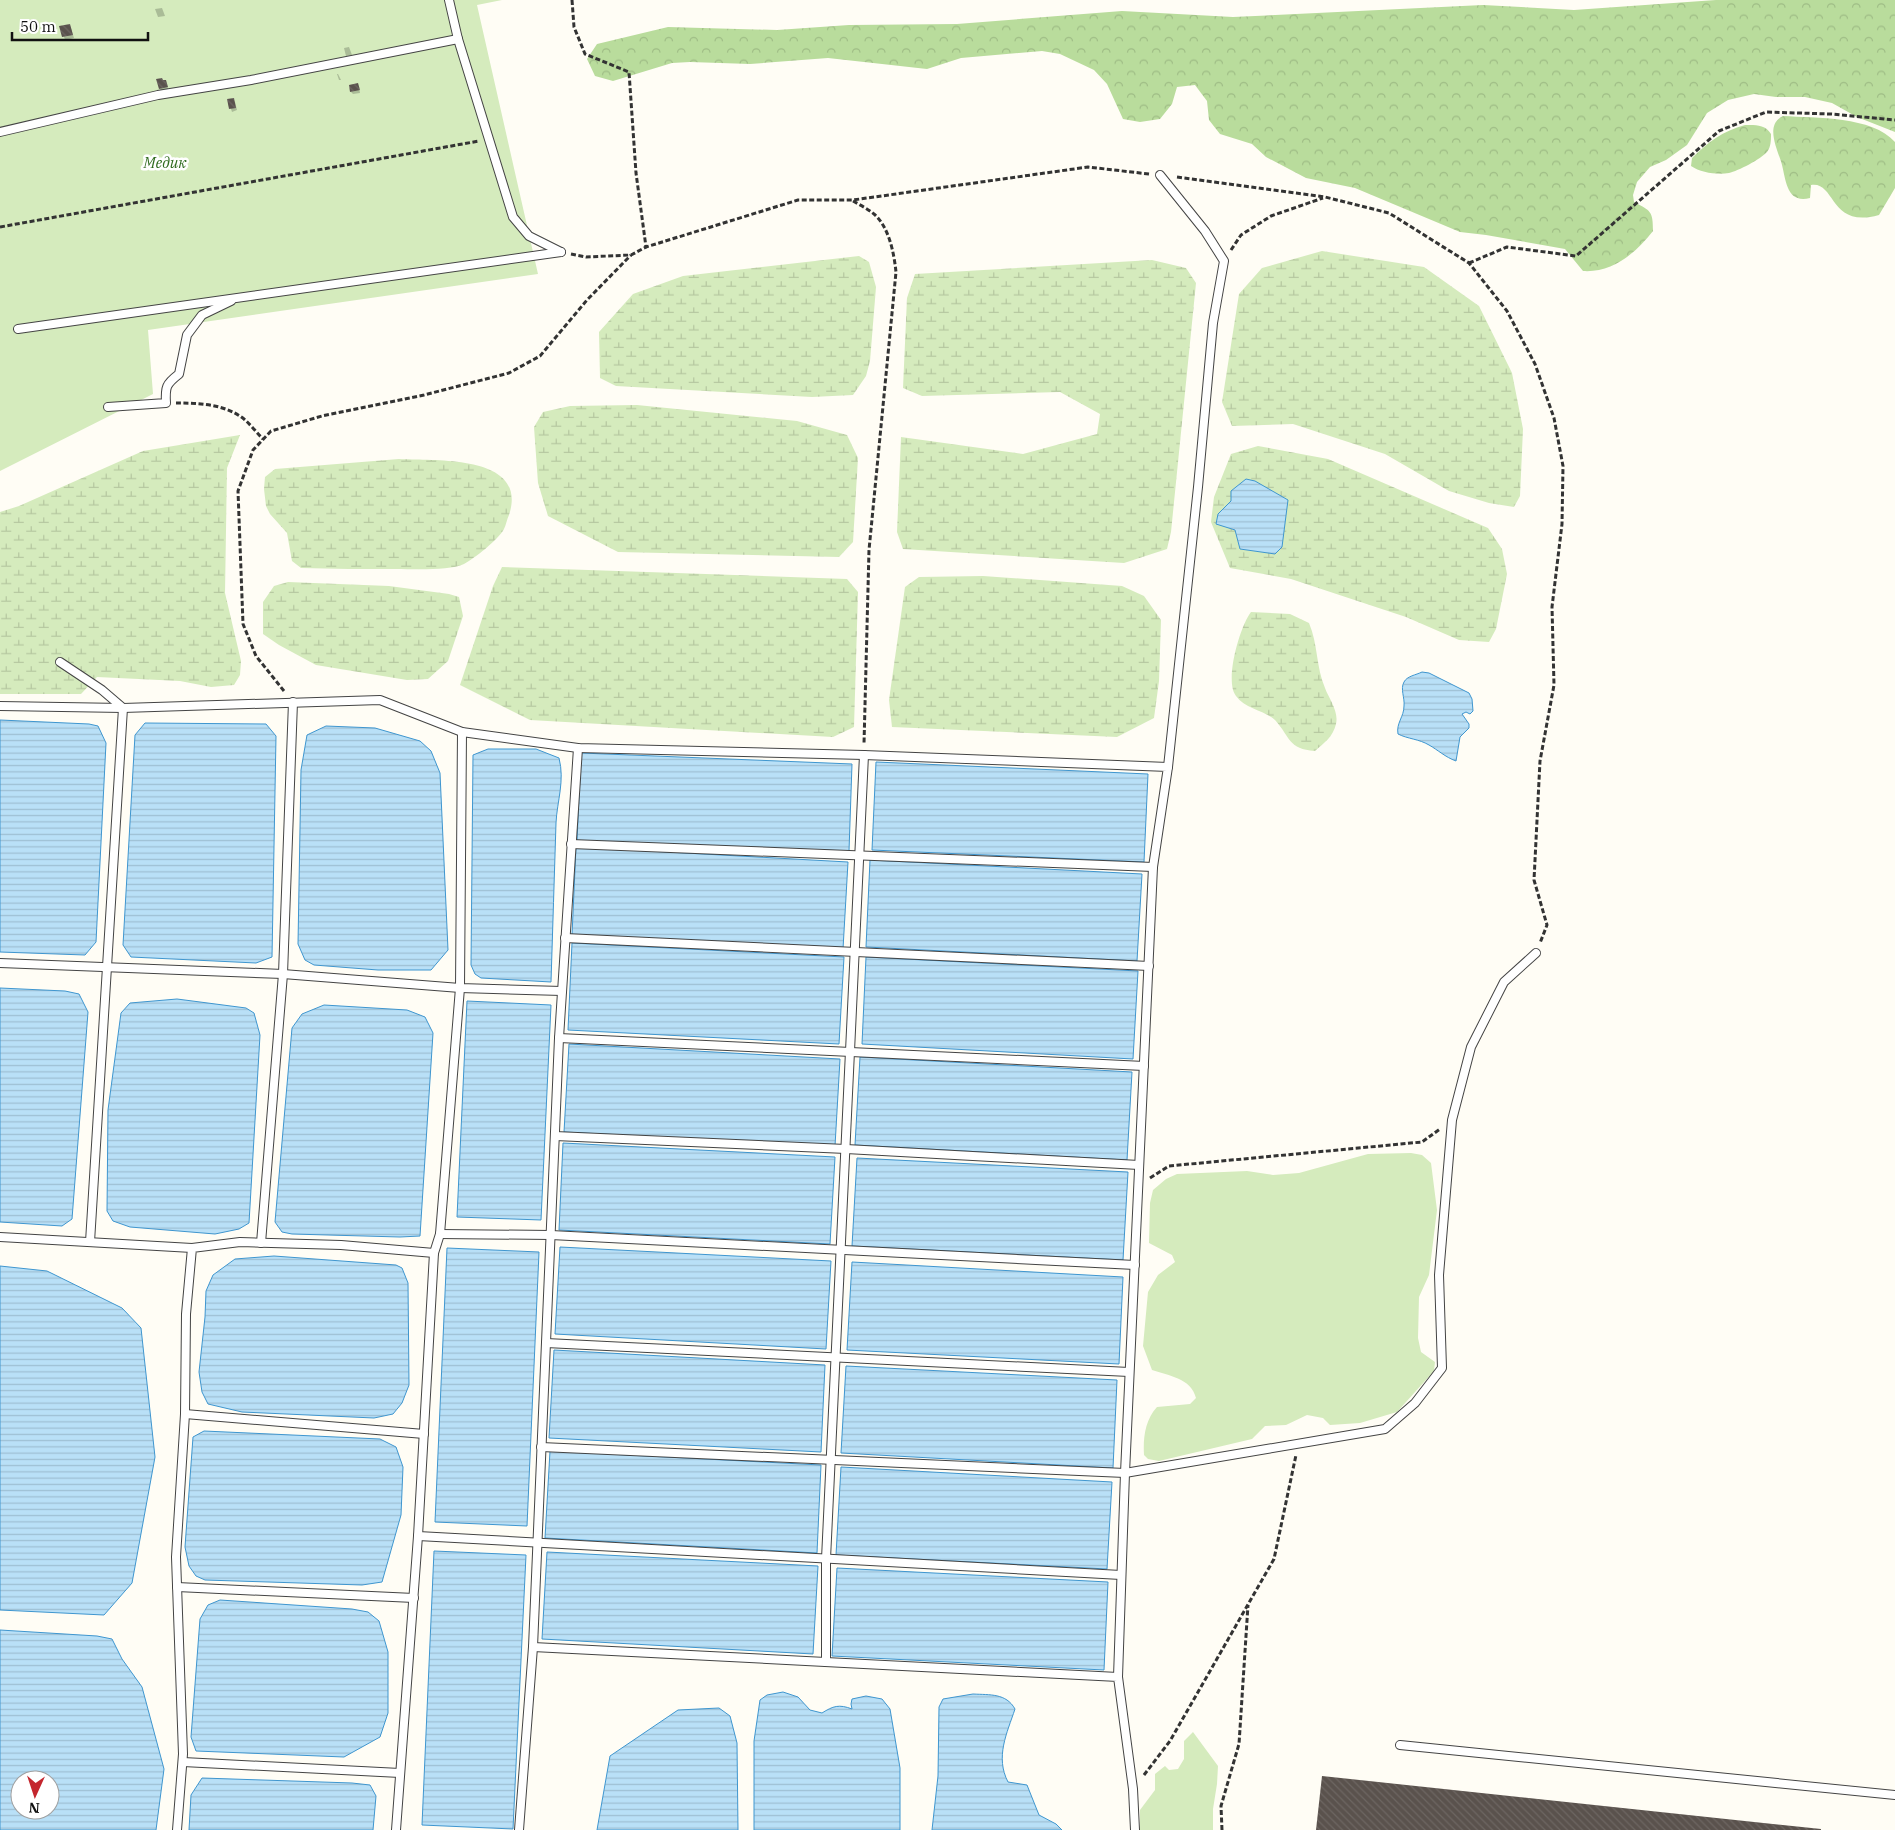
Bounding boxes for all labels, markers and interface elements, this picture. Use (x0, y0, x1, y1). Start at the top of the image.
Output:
scale bar (12, 10, 149, 42)
text: 50 m (20, 17, 56, 36)
park label: Медик (143, 153, 187, 172)
north arrow (10, 1770, 60, 1820)
text: N (28, 1799, 40, 1817)

